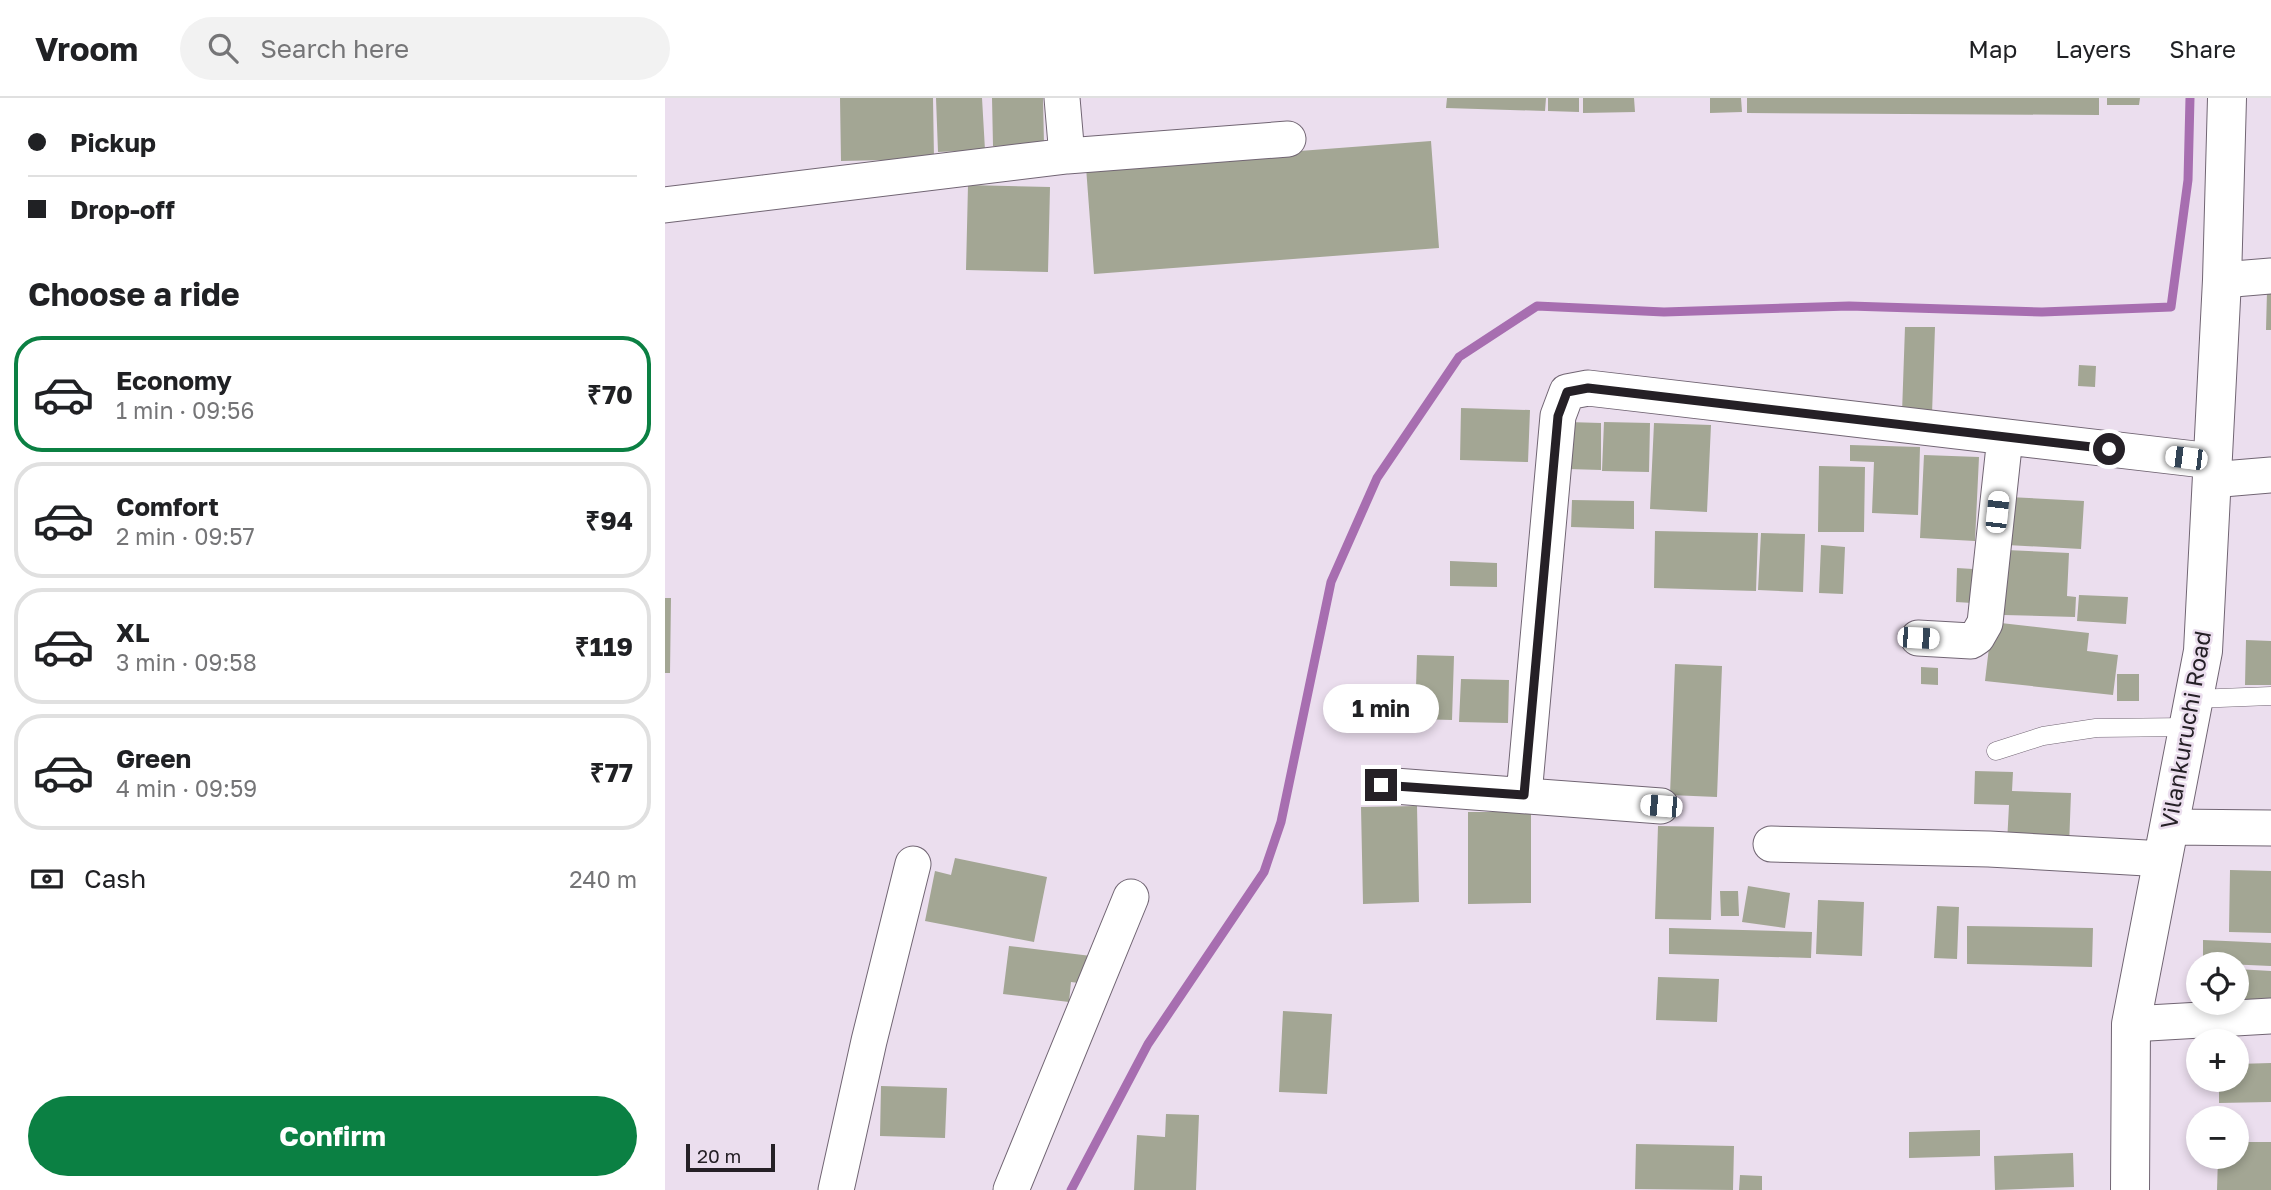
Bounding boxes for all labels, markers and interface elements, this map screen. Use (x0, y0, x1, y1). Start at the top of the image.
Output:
search box (180, 17, 670, 80)
text: Vroom (35, 29, 138, 68)
icon: search (204, 29, 242, 67)
text: Search here (260, 33, 409, 64)
text: Map (1968, 34, 2017, 63)
text: Layers (2055, 34, 2131, 63)
text: Share (2169, 34, 2236, 63)
text: Pickup (70, 127, 156, 158)
text: Drop-off (70, 194, 175, 225)
text: Choose a ride (28, 275, 240, 313)
icon: car (32, 363, 95, 426)
text: Economy (116, 365, 232, 396)
text: ₹70 (587, 379, 633, 410)
text: 1 min · 09:56 (116, 396, 254, 424)
route start (2093, 433, 2125, 465)
car (2164, 445, 2209, 471)
icon: car (32, 489, 95, 552)
car (1985, 490, 2010, 534)
text: Comfort (116, 491, 219, 522)
text: ₹94 (585, 505, 633, 536)
text: 2 min · 09:57 (116, 522, 255, 550)
icon: car (32, 615, 95, 678)
text: XL (116, 617, 150, 648)
car (1897, 626, 1940, 650)
street label: Vilankuruchi Road (2154, 629, 2216, 831)
text: ₹119 (575, 631, 633, 662)
text: 3 min · 09:58 (116, 648, 257, 676)
callout: 1 min (1323, 684, 1439, 732)
text: 1 min (1352, 694, 1410, 722)
icon: car (32, 741, 95, 804)
text: Green (116, 743, 191, 774)
text: ₹77 (590, 757, 633, 788)
route end (1365, 769, 1397, 801)
text: 4 min · 09:59 (116, 774, 257, 802)
car (1640, 794, 1683, 818)
icon: cash (28, 860, 66, 898)
text: Cash (84, 863, 146, 894)
text: 240 m (569, 865, 637, 893)
map controls (2186, 952, 2249, 1169)
button: locate (2186, 952, 2249, 1015)
button: + (2186, 1029, 2249, 1092)
button: Confirm (28, 1096, 637, 1176)
button: − (2186, 1106, 2249, 1169)
scale bar (686, 1141, 775, 1173)
text: 20 m (697, 1144, 741, 1167)

